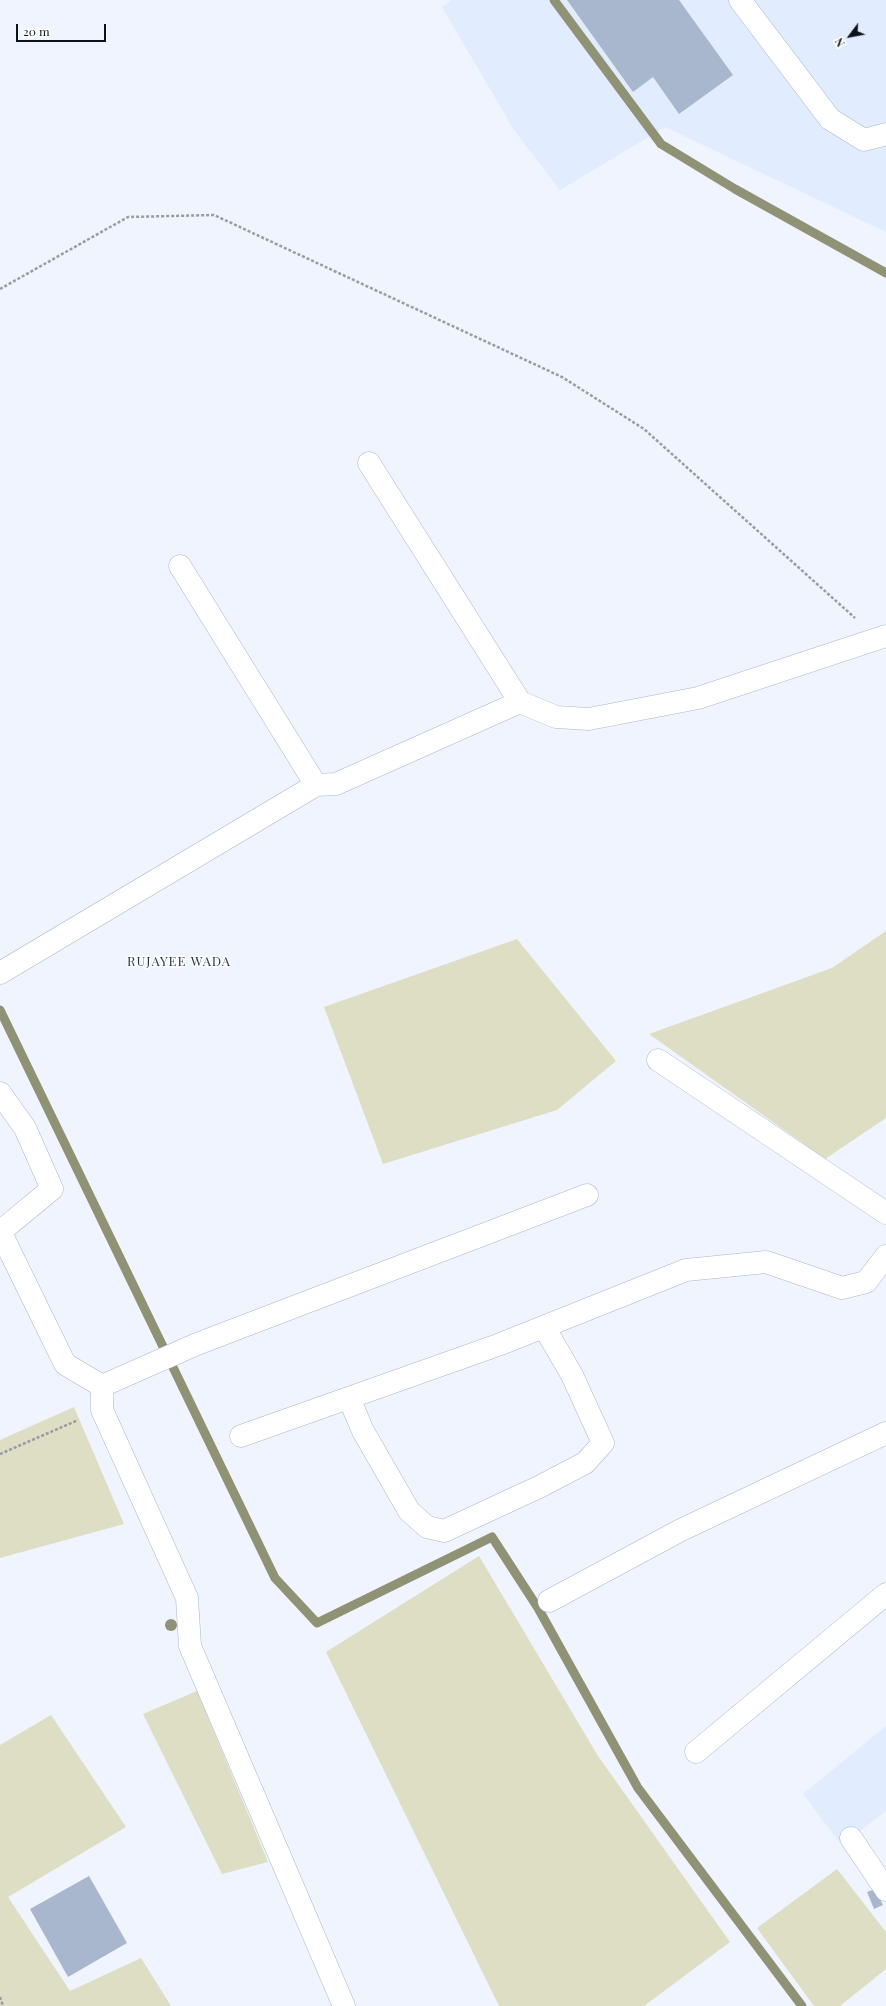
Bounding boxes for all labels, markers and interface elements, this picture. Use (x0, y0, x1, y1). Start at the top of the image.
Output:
scale bar (18, 16, 108, 42)
north arrow (830, 16, 870, 56)
text: 20 m (23, 23, 50, 39)
text: N (831, 35, 848, 50)
district label: RUJAYEE WADA (127, 954, 231, 970)

